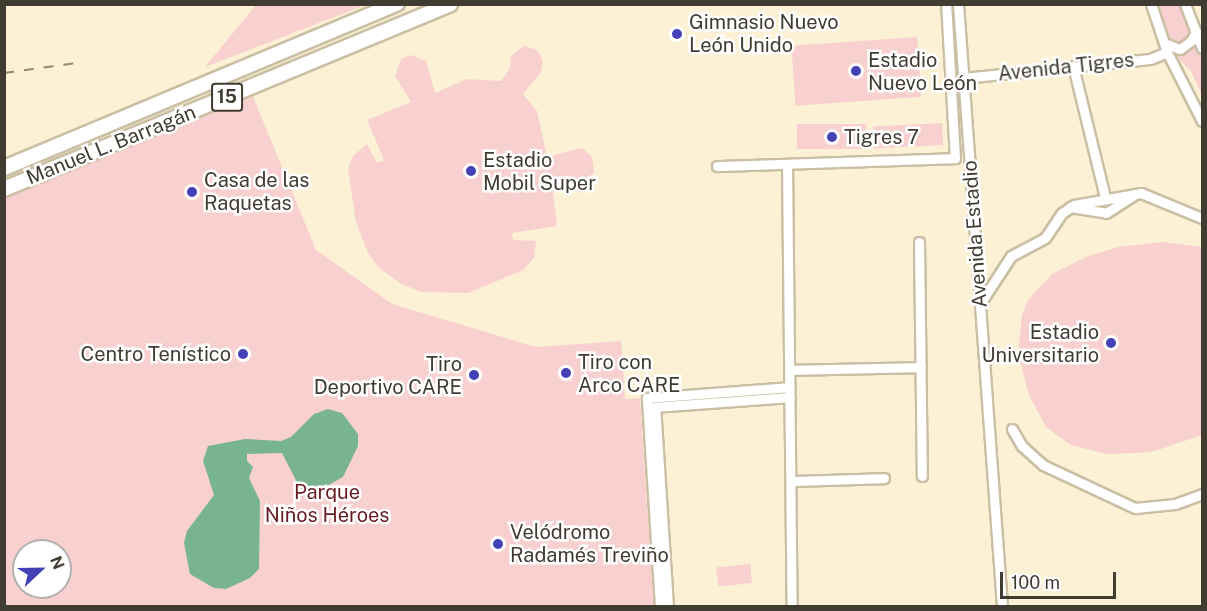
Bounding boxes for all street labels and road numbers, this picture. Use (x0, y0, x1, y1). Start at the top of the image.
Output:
street label: Avenida Tigres (997, 48, 1135, 86)
road number: 15 (210, 82, 244, 112)
street label: Manuel L. Barragán (23, 100, 199, 190)
street label: Avenida Estadio (958, 159, 992, 309)

